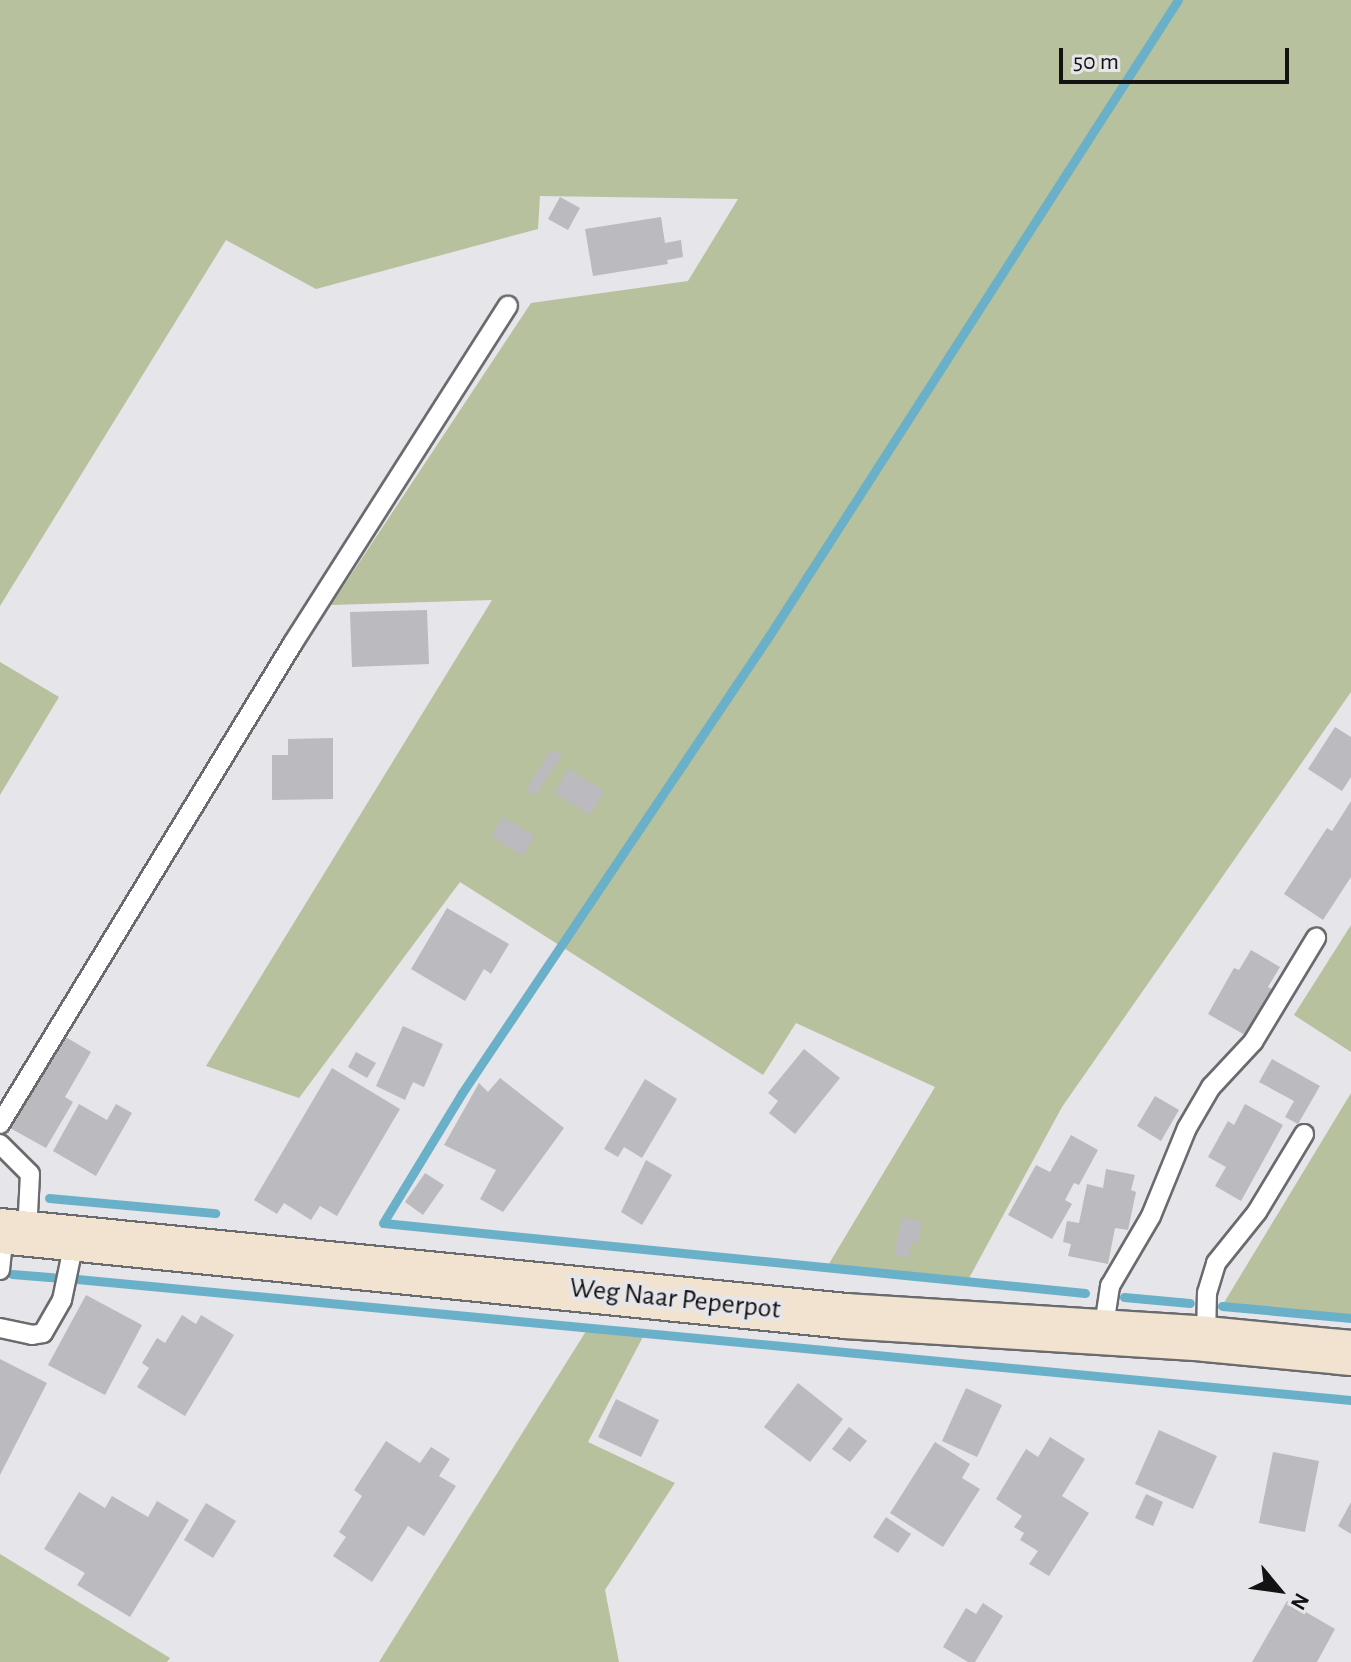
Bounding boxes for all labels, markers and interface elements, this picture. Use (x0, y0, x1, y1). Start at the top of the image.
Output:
scale bar (1063, 32, 1293, 82)
text: 50 m (1073, 50, 1119, 74)
street label: Weg Naar Peperpot (568, 1271, 782, 1327)
north arrow (1239, 1550, 1319, 1630)
text: N (1287, 1590, 1313, 1614)

